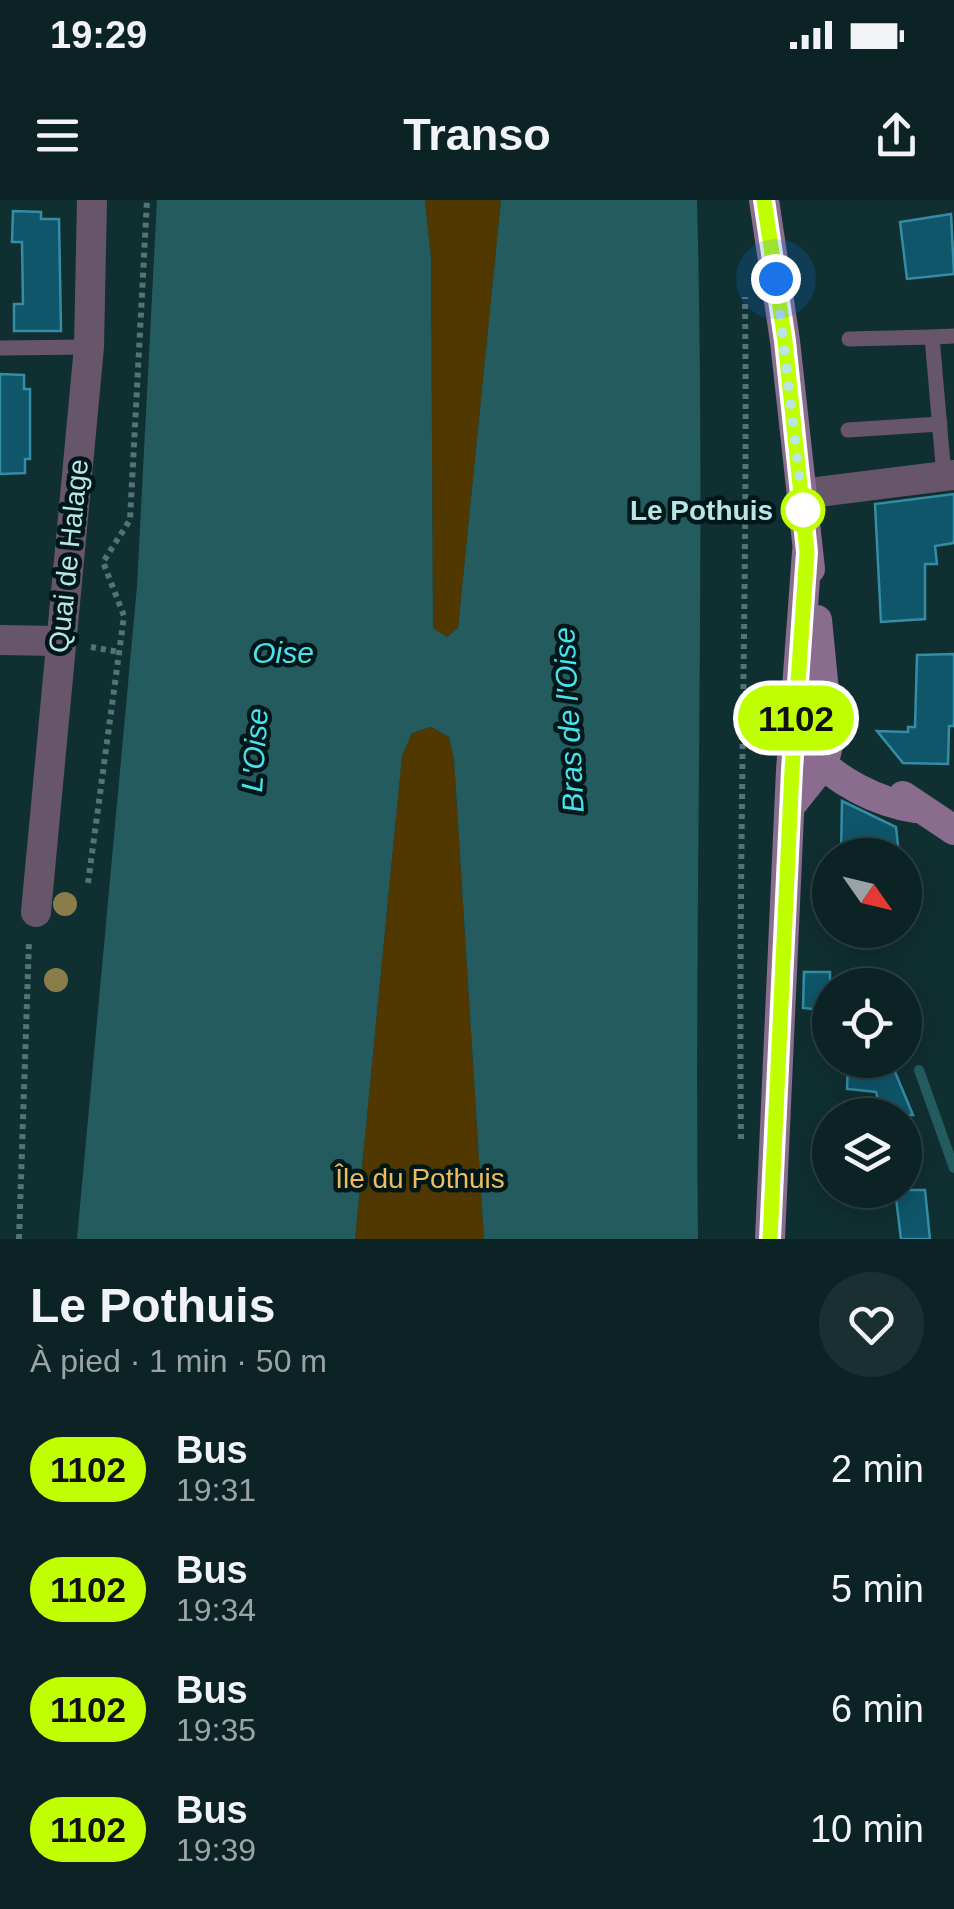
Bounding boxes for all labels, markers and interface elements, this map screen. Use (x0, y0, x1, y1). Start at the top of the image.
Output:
text: 19:29 (50, 14, 147, 56)
icon: menu (30, 108, 85, 163)
icon: share (869, 108, 924, 163)
text: Transo (403, 109, 551, 160)
your location (751, 254, 801, 304)
street label: Quai de Halage (43, 458, 94, 654)
marker: Le Pothuis (782, 489, 824, 531)
place label: Le Pothuis (630, 495, 773, 526)
water label: Bras de l'Oise (547, 626, 590, 814)
water label: Oise (252, 636, 314, 669)
line badge: 1102 (726, 686, 866, 750)
text: 1102 (758, 699, 834, 738)
water label: L'Oise (235, 707, 274, 793)
north arrow (812, 838, 922, 948)
map controls (812, 838, 922, 1208)
button: locate (812, 968, 922, 1078)
button: layers (812, 1098, 922, 1208)
park label: Île du Pothuis (334, 1163, 505, 1194)
button: heart (819, 1272, 924, 1377)
text: Le Pothuis (30, 1279, 275, 1332)
text: À pied · 1 min · 50 m (30, 1343, 327, 1379)
text: Bus (176, 1429, 248, 1471)
text: 2 min (831, 1448, 924, 1490)
text: 1102 (50, 1450, 126, 1489)
text: 19:31 (176, 1472, 256, 1508)
text: Bus (176, 1549, 248, 1591)
text: 5 min (831, 1568, 924, 1610)
text: 1102 (50, 1570, 126, 1609)
text: 19:34 (176, 1592, 256, 1628)
text: Bus (176, 1669, 248, 1711)
text: 6 min (831, 1688, 924, 1730)
text: 1102 (50, 1690, 126, 1729)
text: 19:35 (176, 1712, 256, 1748)
text: Bus (176, 1789, 248, 1831)
text: 10 min (810, 1808, 924, 1850)
text: 1102 (50, 1810, 126, 1849)
text: 19:39 (176, 1832, 256, 1868)

